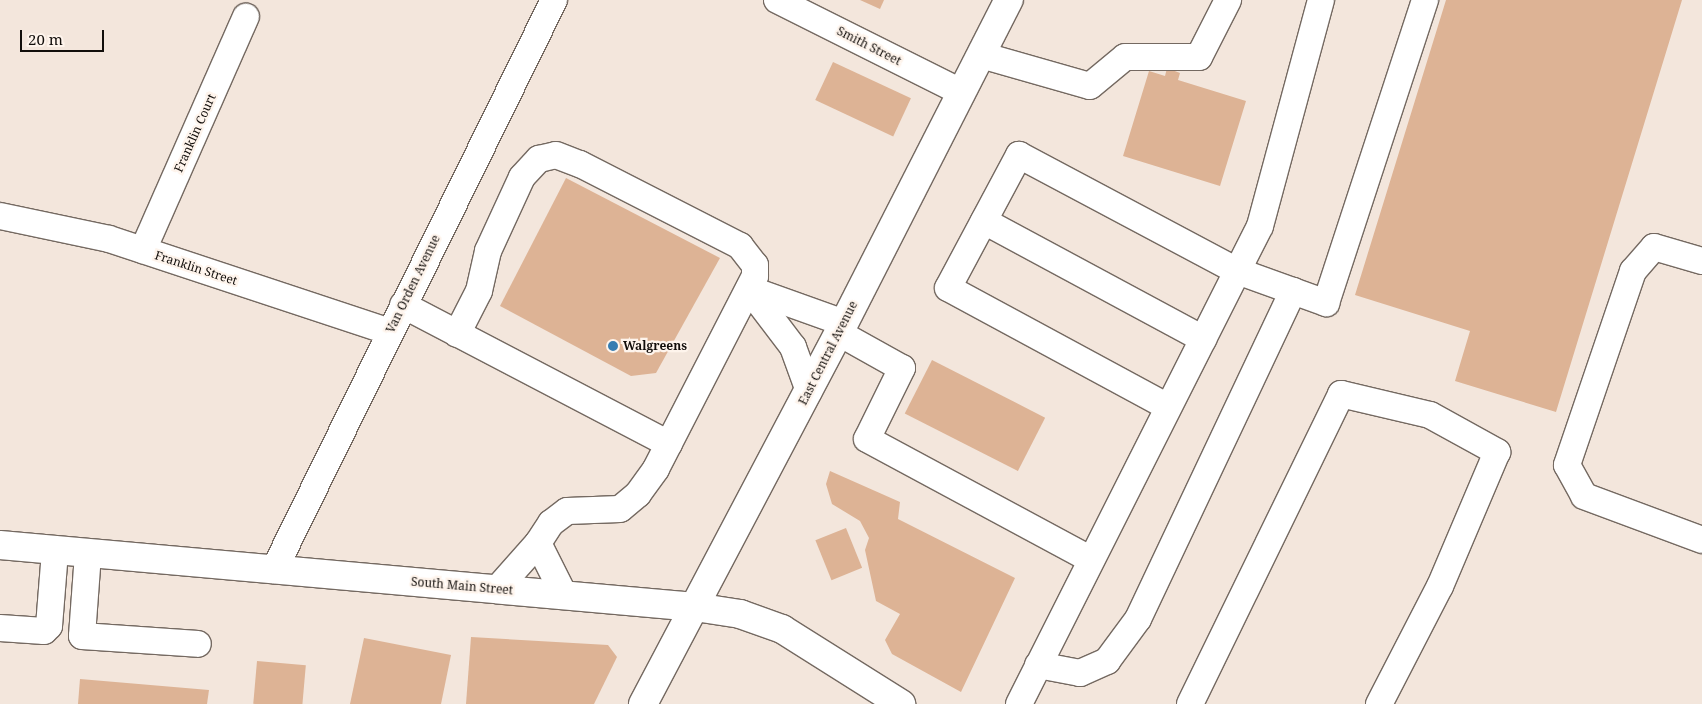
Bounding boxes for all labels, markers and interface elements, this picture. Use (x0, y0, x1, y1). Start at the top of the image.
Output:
scale bar (22, 20, 106, 52)
street label: Smith Street (834, 24, 904, 68)
text: 20 m (28, 29, 63, 49)
street label: Franklin Court (171, 92, 219, 174)
street label: Van Orden Avenue (383, 233, 443, 335)
street label: Franklin Street (153, 248, 239, 288)
street label: East Central Avenue (796, 299, 860, 407)
place label: Walgreens (623, 339, 687, 353)
marker: Walgreens (607, 340, 619, 352)
street label: South Main Street (410, 574, 514, 598)

